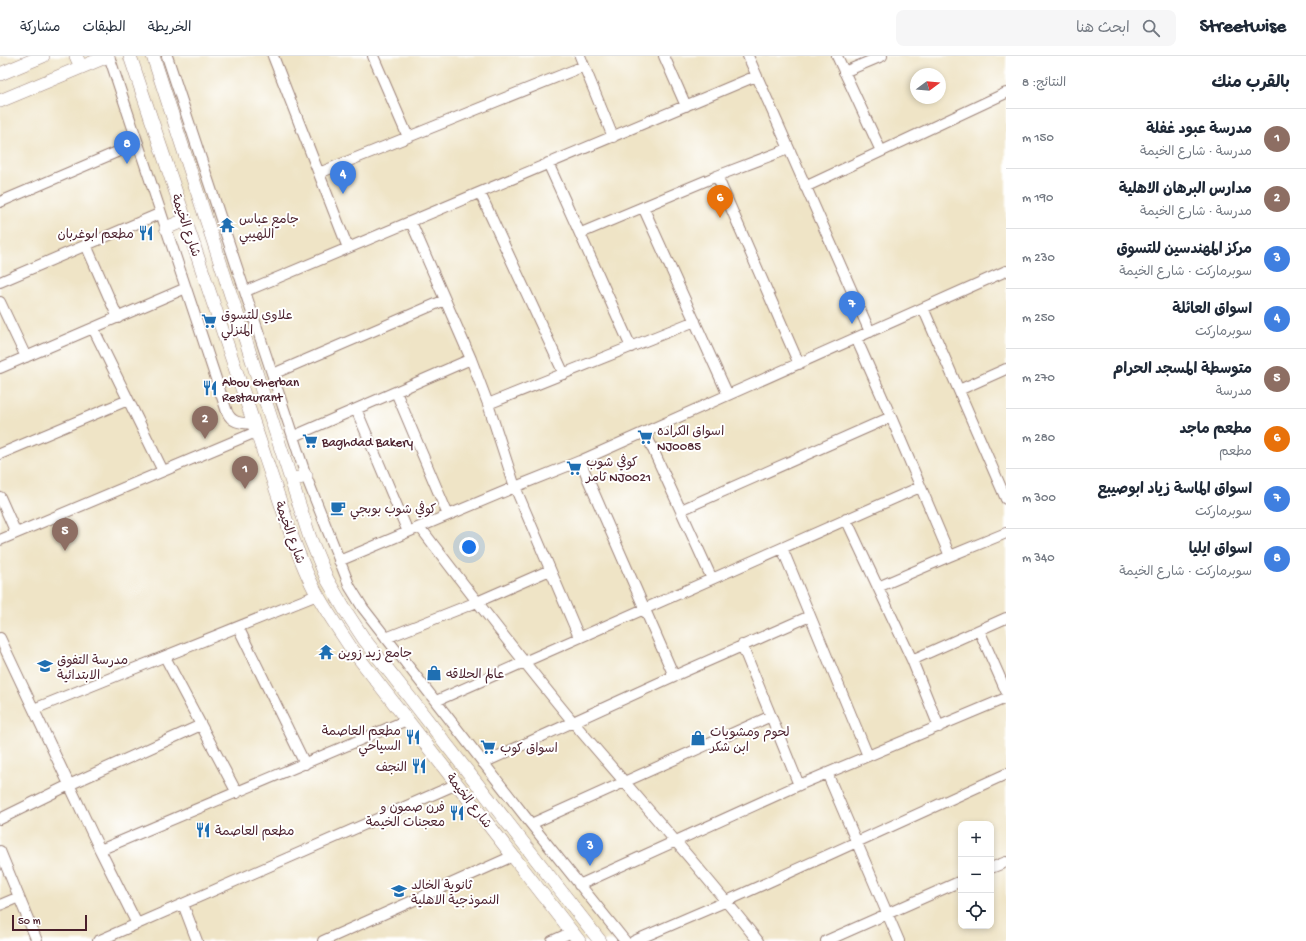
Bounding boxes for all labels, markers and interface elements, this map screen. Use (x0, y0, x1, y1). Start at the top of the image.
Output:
search box (896, 10, 1176, 46)
text: Streetwise (1200, 16, 1286, 39)
icon: search (1140, 17, 1162, 39)
text: مشاركة (20, 20, 60, 37)
text: الطبقات (82, 20, 126, 37)
text: الخريطة (148, 20, 191, 37)
text: ابحث هنا (1076, 20, 1130, 38)
north arrow (910, 68, 946, 104)
text: بالقرب منك (1211, 74, 1290, 94)
text: النتائج: 8 (1022, 76, 1066, 91)
text: مدرسة عبود غفلة (1146, 121, 1252, 139)
pin: 8 (114, 131, 140, 164)
text: 150 m (1022, 131, 1054, 146)
text: 1 (1274, 131, 1280, 146)
text: مدرسة · شارع الخيمة (1140, 145, 1252, 160)
pin: 4 (330, 161, 356, 194)
text: مدارس البرهان الاهلية (1119, 181, 1252, 199)
pin: 6 (707, 185, 733, 218)
text: 190 m (1022, 191, 1053, 206)
text: 2 (1274, 191, 1280, 206)
street label: شارع الخيمة (167, 192, 202, 259)
text: مدرسة · شارع الخيمة (1140, 205, 1252, 220)
place label: جامع عباس اللهيبي (239, 213, 299, 245)
temple icon: جامع عباس اللهيبي (218, 216, 236, 234)
restaurant icon: مطعم ابوغربان (137, 224, 155, 242)
place label: مطعم ابوغربان (57, 228, 134, 244)
text: مركز المهندسين للتسوق (1116, 241, 1252, 259)
text: 230 m (1022, 251, 1055, 266)
text: 3 (1274, 251, 1280, 266)
text: سوبرماركت · شارع الخيمة (1119, 265, 1252, 280)
pin: 7 (839, 291, 865, 324)
text: اسواق العائلة (1172, 301, 1252, 319)
place label: علاوي للتسوق المنزلي (221, 309, 292, 341)
text: 250 m (1022, 311, 1055, 326)
text: 4 (1274, 311, 1280, 326)
supermarket icon: علاوي للتسوق المنزلي (200, 312, 218, 330)
text: سوبرماركت (1195, 325, 1252, 340)
text: متوسطة المسجد الحرام (1113, 361, 1252, 379)
text: 270 m (1022, 371, 1055, 386)
text: 5 (1274, 371, 1280, 386)
place label: Abou Gherban Restaurant (222, 376, 300, 406)
restaurant icon: Abou Gherban Restaurant (201, 379, 219, 397)
text: مدرسة (1216, 385, 1252, 400)
pin: 2 (192, 406, 218, 439)
text: مطعم ماجد (1179, 421, 1252, 439)
place label: اسواق الكراده NJ0085 (657, 425, 724, 455)
supermarket icon: اسواق الكراده NJ0085 (636, 428, 654, 446)
text: 280 m (1022, 431, 1055, 446)
text: 6 (1274, 431, 1280, 446)
supermarket icon: Baghdad Bakery (301, 432, 319, 450)
place label: Baghdad Bakery (321, 436, 414, 451)
text: مطعم (1219, 445, 1252, 460)
place label: كوفي شوب ثامر NJ0021 (585, 453, 651, 486)
pin: 1 (232, 456, 258, 489)
supermarket icon: كوفي شوب ثامر NJ0021 (565, 459, 583, 477)
text: اسواق الماسة زياد ابوصيبع (1097, 481, 1252, 499)
text: 300 m (1022, 491, 1056, 506)
text: 7 (1274, 491, 1280, 506)
cafe icon: كوفي شوب بوبجي (329, 499, 347, 517)
street label: شارع الخيمة (270, 500, 307, 566)
place label: كوفي شوب بوبجي (350, 500, 437, 520)
text: سوبرماركت (1195, 505, 1252, 520)
pin: 5 (52, 518, 78, 551)
your location (459, 537, 479, 557)
text: اسواق ايليا (1189, 541, 1252, 559)
text: 340 m (1022, 551, 1055, 566)
text: 8 (1273, 551, 1281, 566)
text: سوبرماركت · شارع الخيمة (1119, 565, 1252, 580)
temple icon: جامع زيد زوين (317, 643, 335, 661)
place label: جامع زيد زوين (338, 647, 412, 663)
place label: مدرسة التفوق الابتدائية (57, 654, 128, 684)
school or university icon: مدرسة التفوق الابتدائية (36, 657, 54, 675)
shop icon: عالم الحلاقه (425, 664, 443, 682)
place label: عالم الحلاقه (446, 668, 504, 684)
place label: مطعم العاصمة السياحي (322, 725, 401, 757)
place label: لحوم ومشويات ابن شكر (709, 726, 790, 756)
restaurant icon: مطعم العاصمة السياحي (404, 728, 422, 746)
shop icon: لحوم ومشويات ابن شكر (689, 729, 707, 747)
supermarket icon: اسواق كوب (479, 738, 497, 756)
place label: اسواق كوب (500, 742, 558, 757)
restaurant icon: النجف (410, 757, 428, 775)
place label: النجف (376, 761, 407, 776)
street label: شارع الخيمة (442, 771, 494, 832)
place label: فرن صمون و معجنات الخيمة (366, 801, 445, 831)
restaurant icon: فرن صمون و معجنات الخيمة (448, 804, 466, 822)
restaurant icon: مطعم العاصمة (194, 821, 212, 839)
map controls (958, 821, 994, 929)
button: + (958, 821, 994, 857)
place label: مطعم العاصمة (215, 825, 294, 841)
pin: 3 (577, 833, 603, 866)
button: − (958, 857, 994, 893)
place label: ثانوية الخالد النموذجية الاهلية (411, 879, 499, 909)
school or university icon: ثانوية الخالد النموذجية الاهلية (390, 882, 408, 900)
button: locate (958, 893, 994, 929)
scale bar (12, 913, 87, 932)
text: 50 m (18, 916, 40, 928)

